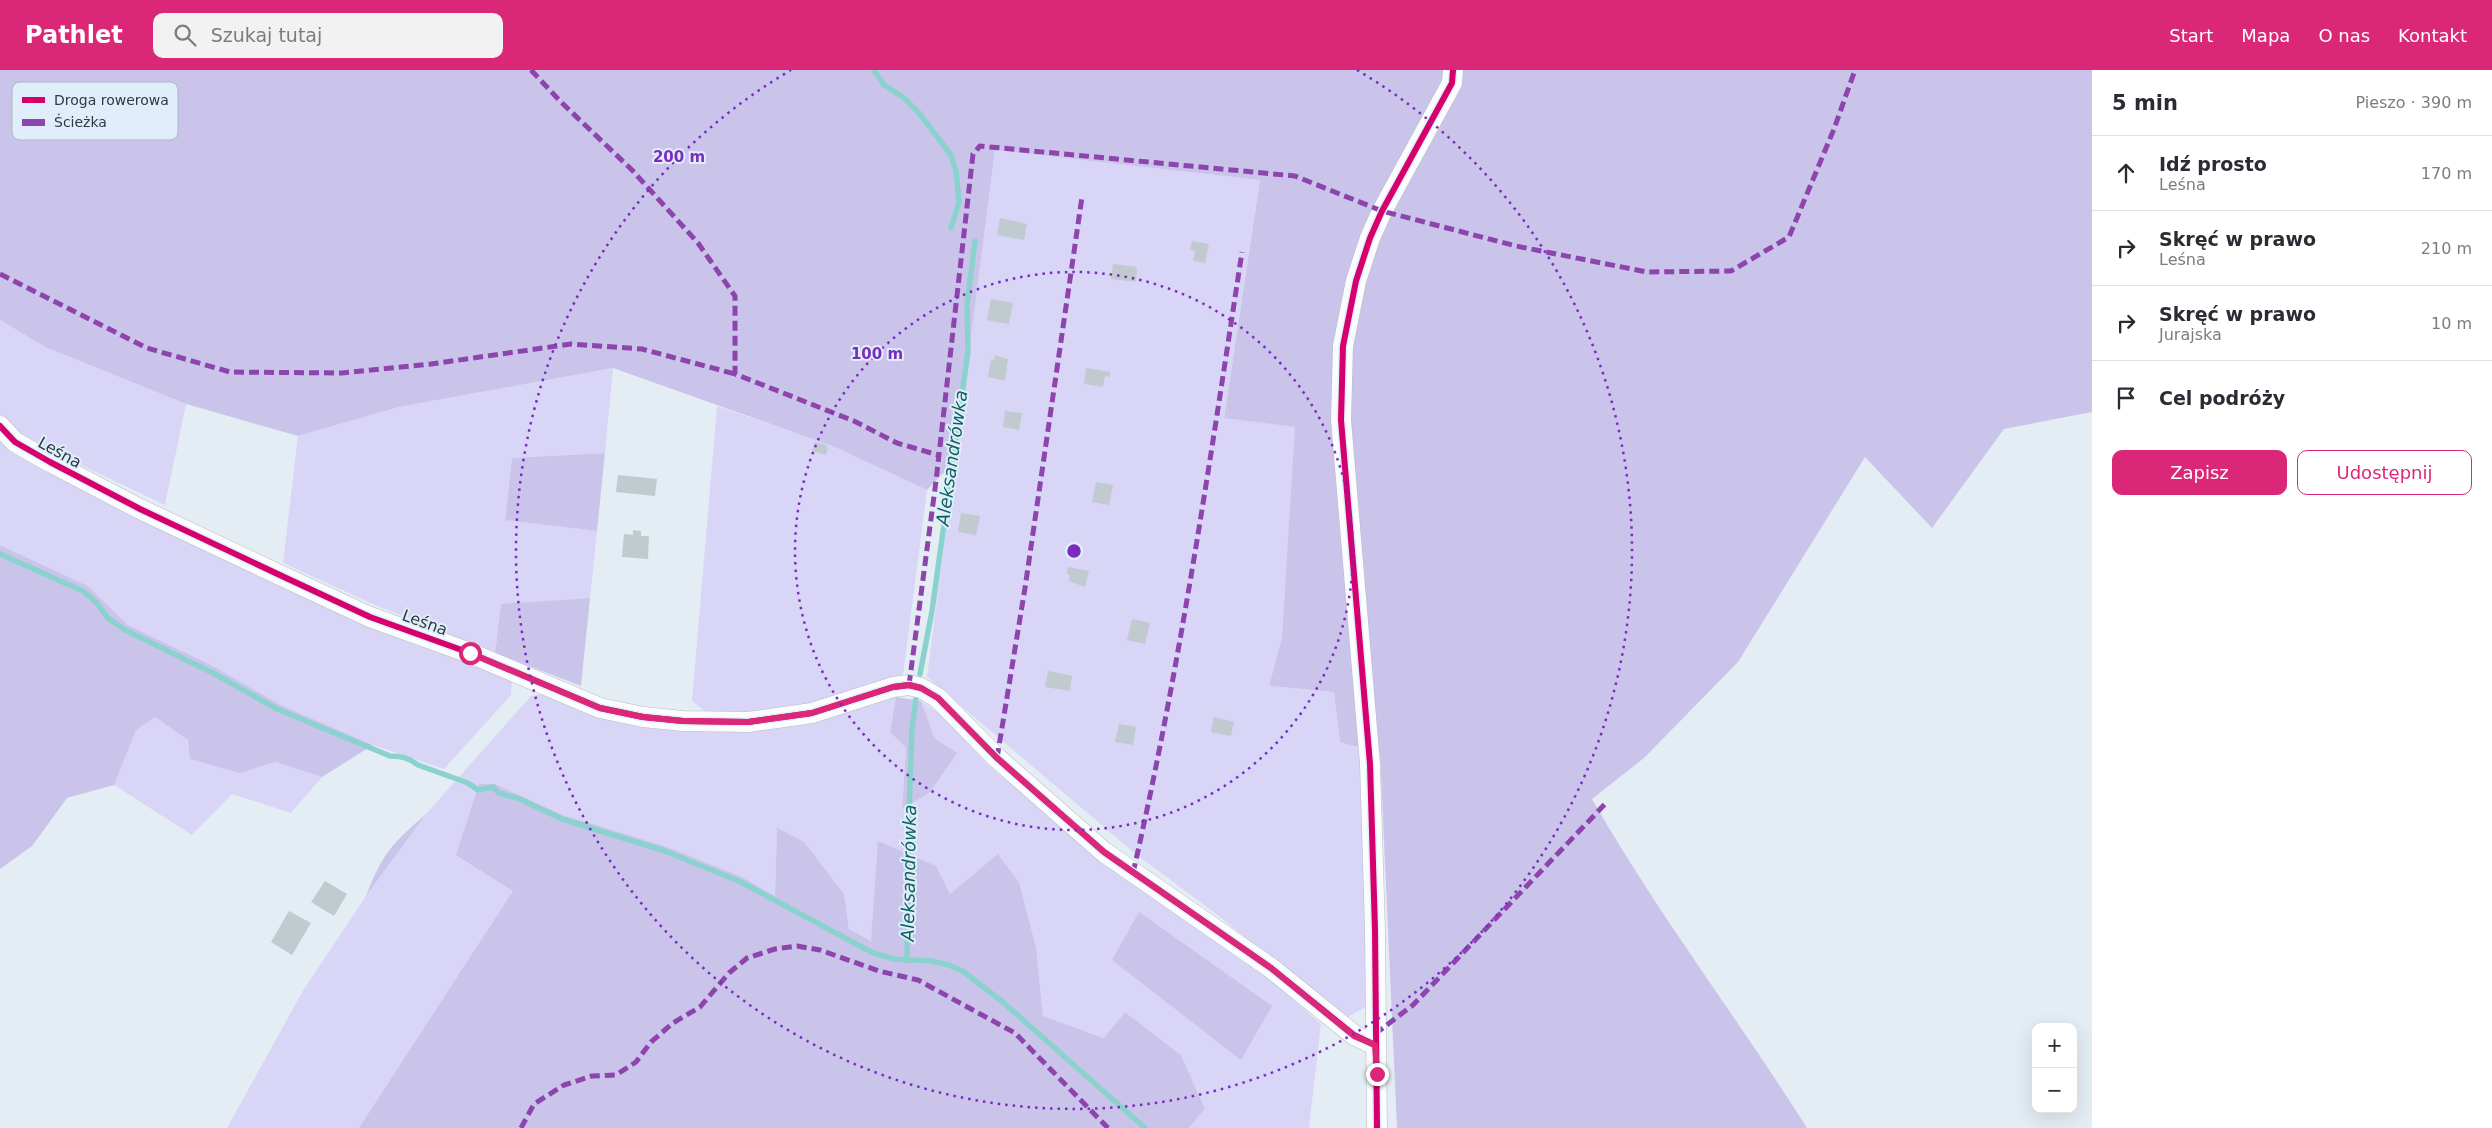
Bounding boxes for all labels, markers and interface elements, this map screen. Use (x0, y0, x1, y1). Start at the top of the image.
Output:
search box (153, 13, 503, 58)
text: Pathlet (25, 21, 123, 49)
icon: search (171, 21, 199, 49)
text: Szukaj tutaj (211, 24, 322, 46)
text: Start (2169, 25, 2213, 46)
text: Mapa (2241, 25, 2290, 46)
text: O nas (2318, 25, 2370, 46)
text: Kontakt (2398, 25, 2467, 46)
legend (12, 82, 178, 140)
text: 5 min (2112, 91, 2178, 115)
text: Droga rowerowa (54, 92, 169, 108)
text: Pieszo · 390 m (2355, 93, 2472, 112)
text: Ścieżka (54, 113, 107, 130)
text: 200 m (653, 148, 705, 166)
text: Idź prosto (2159, 153, 2267, 175)
icon: ahead (2112, 159, 2140, 187)
text: 170 m (2421, 164, 2472, 183)
text: Leśna (2159, 175, 2206, 194)
text: Skręć w prawo (2159, 228, 2316, 250)
icon: right (2112, 234, 2140, 262)
text: 210 m (2421, 239, 2472, 258)
text: Leśna (2159, 250, 2206, 269)
text: Skręć w prawo (2159, 303, 2316, 325)
icon: right (2112, 309, 2140, 337)
text: 10 m (2431, 314, 2472, 333)
text: Jurajska (2159, 325, 2222, 344)
text: 100 m (851, 345, 903, 363)
icon: arrive (2112, 384, 2140, 412)
text: Cel podróży (2159, 387, 2285, 409)
water label: Aleksandrówka (931, 389, 971, 528)
street label: Leśna (35, 433, 85, 472)
button: Zapisz (2112, 450, 2287, 495)
button: Udostępnij (2297, 450, 2472, 495)
centre of rings (1065, 542, 1083, 560)
street label: Leśna (400, 606, 450, 639)
route start (459, 642, 482, 665)
water label: Aleksandrówka (897, 804, 920, 942)
map controls (2032, 1023, 2077, 1113)
button: + (2032, 1023, 2077, 1068)
route end (1366, 1063, 1389, 1086)
button: − (2032, 1068, 2077, 1113)

